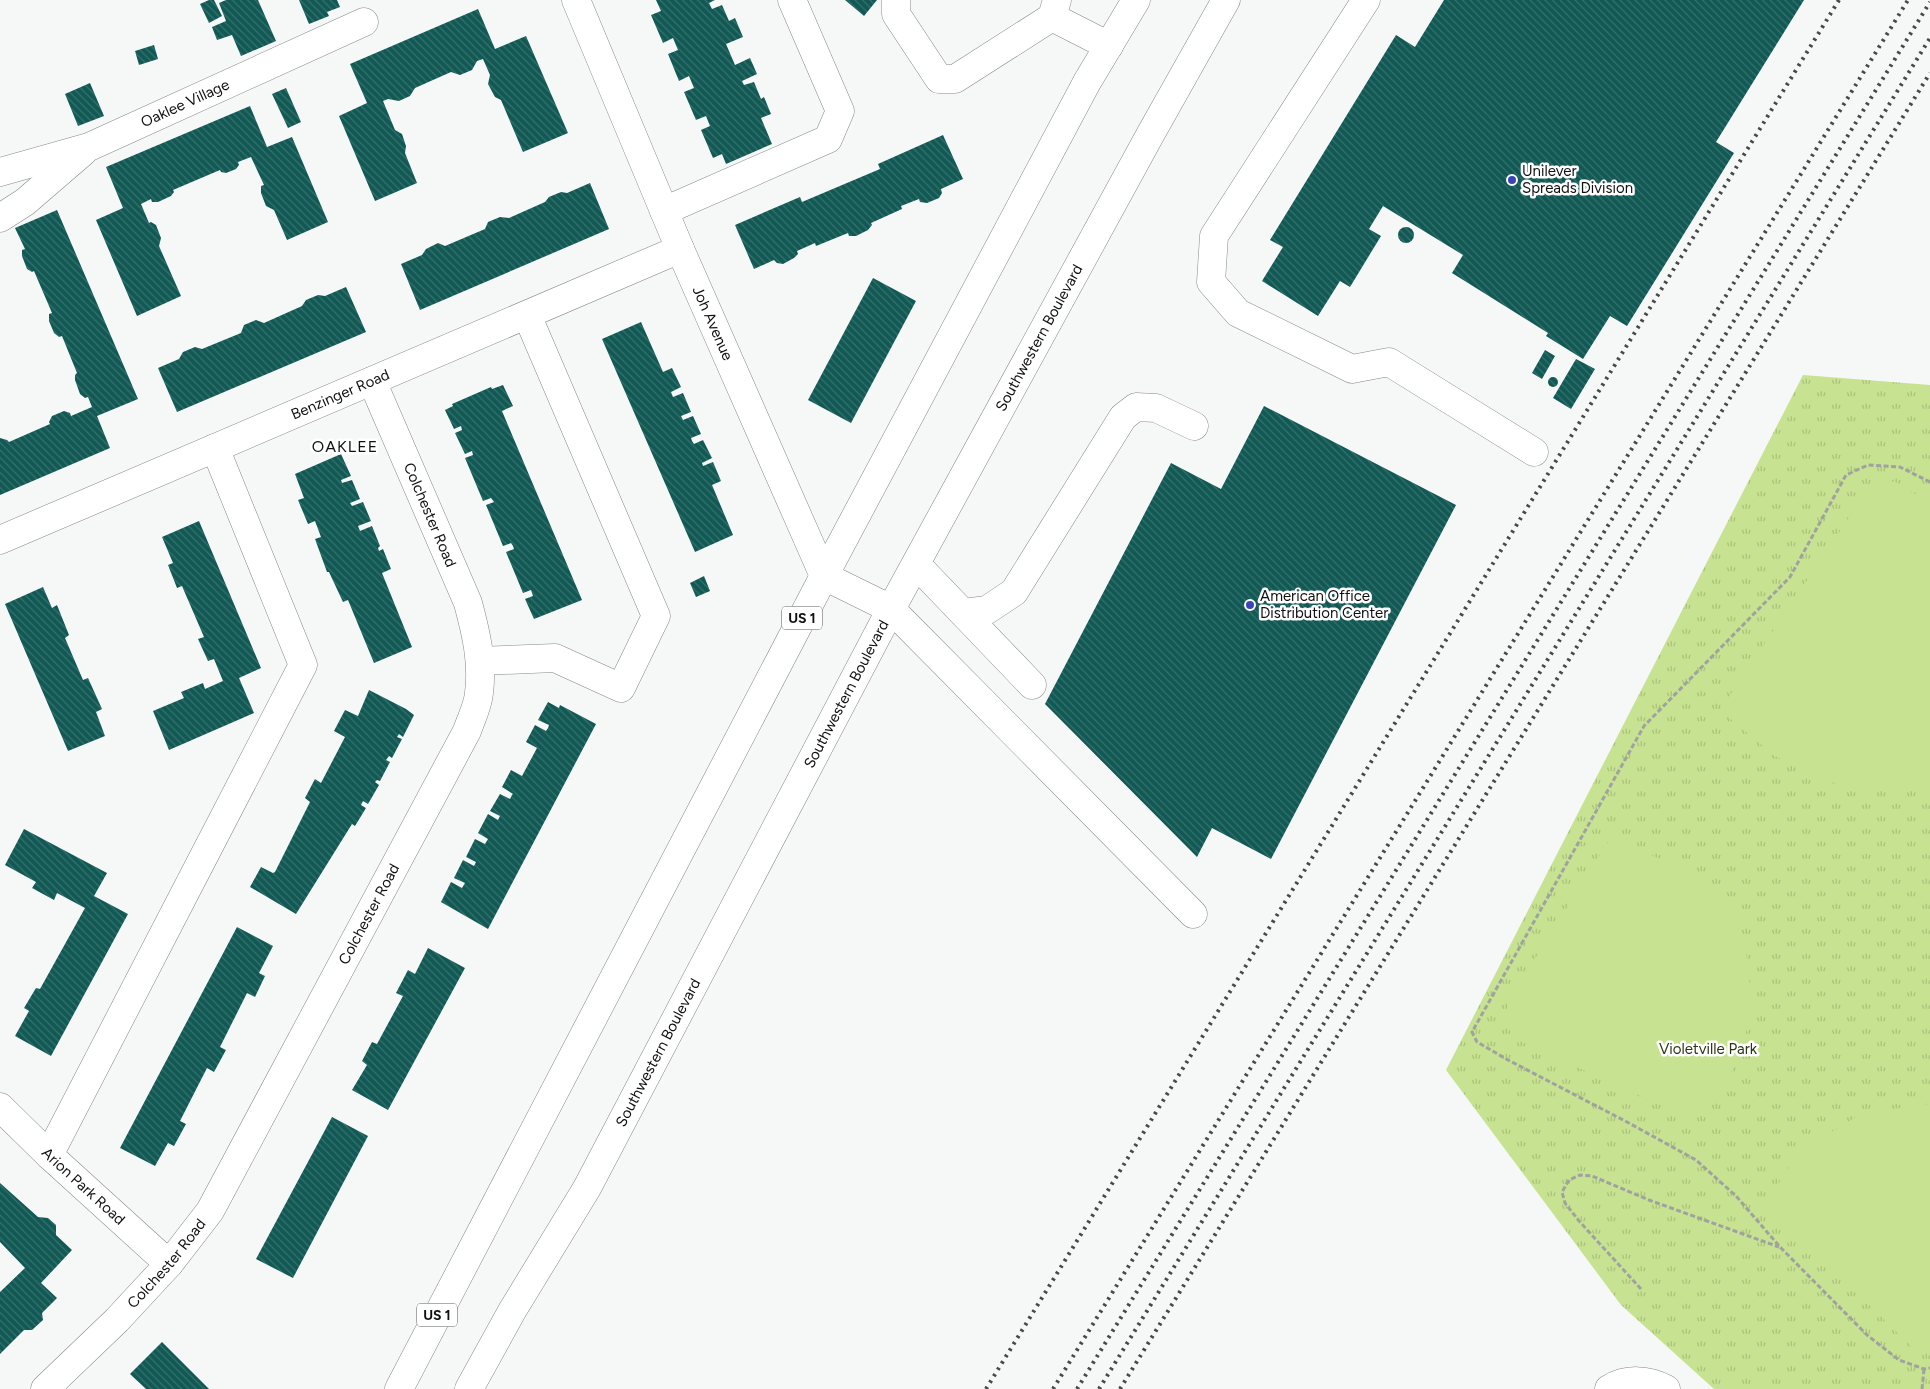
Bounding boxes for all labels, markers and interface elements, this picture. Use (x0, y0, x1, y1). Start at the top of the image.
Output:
street label: Oaklee Village (138, 75, 232, 131)
place label: Unilever Spreads Division (1522, 162, 1633, 197)
marker: Unilever Spreads Division (1506, 174, 1518, 186)
street label: Southwestern Boulevard (992, 261, 1087, 415)
street label: Joh Avenue (688, 283, 737, 363)
street label: Benzinger Road (288, 365, 392, 423)
district label: OAKLEE (312, 437, 378, 456)
street label: Colchester Road (400, 460, 460, 570)
place label: American Office Distribution Center (1260, 587, 1388, 622)
marker: American Office Distribution Center (1244, 599, 1256, 611)
road number: US 1 (782, 606, 822, 630)
street label: Southwestern Boulevard (800, 617, 893, 771)
street label: Colchester Road (335, 861, 403, 968)
street label: Southwestern Boulevard (612, 976, 704, 1130)
park label: Violetville Park (1659, 1040, 1758, 1058)
street label: Arion Park Road (38, 1144, 129, 1229)
street label: Colchester Road (124, 1215, 210, 1312)
road number: US 1 (417, 1304, 457, 1326)

